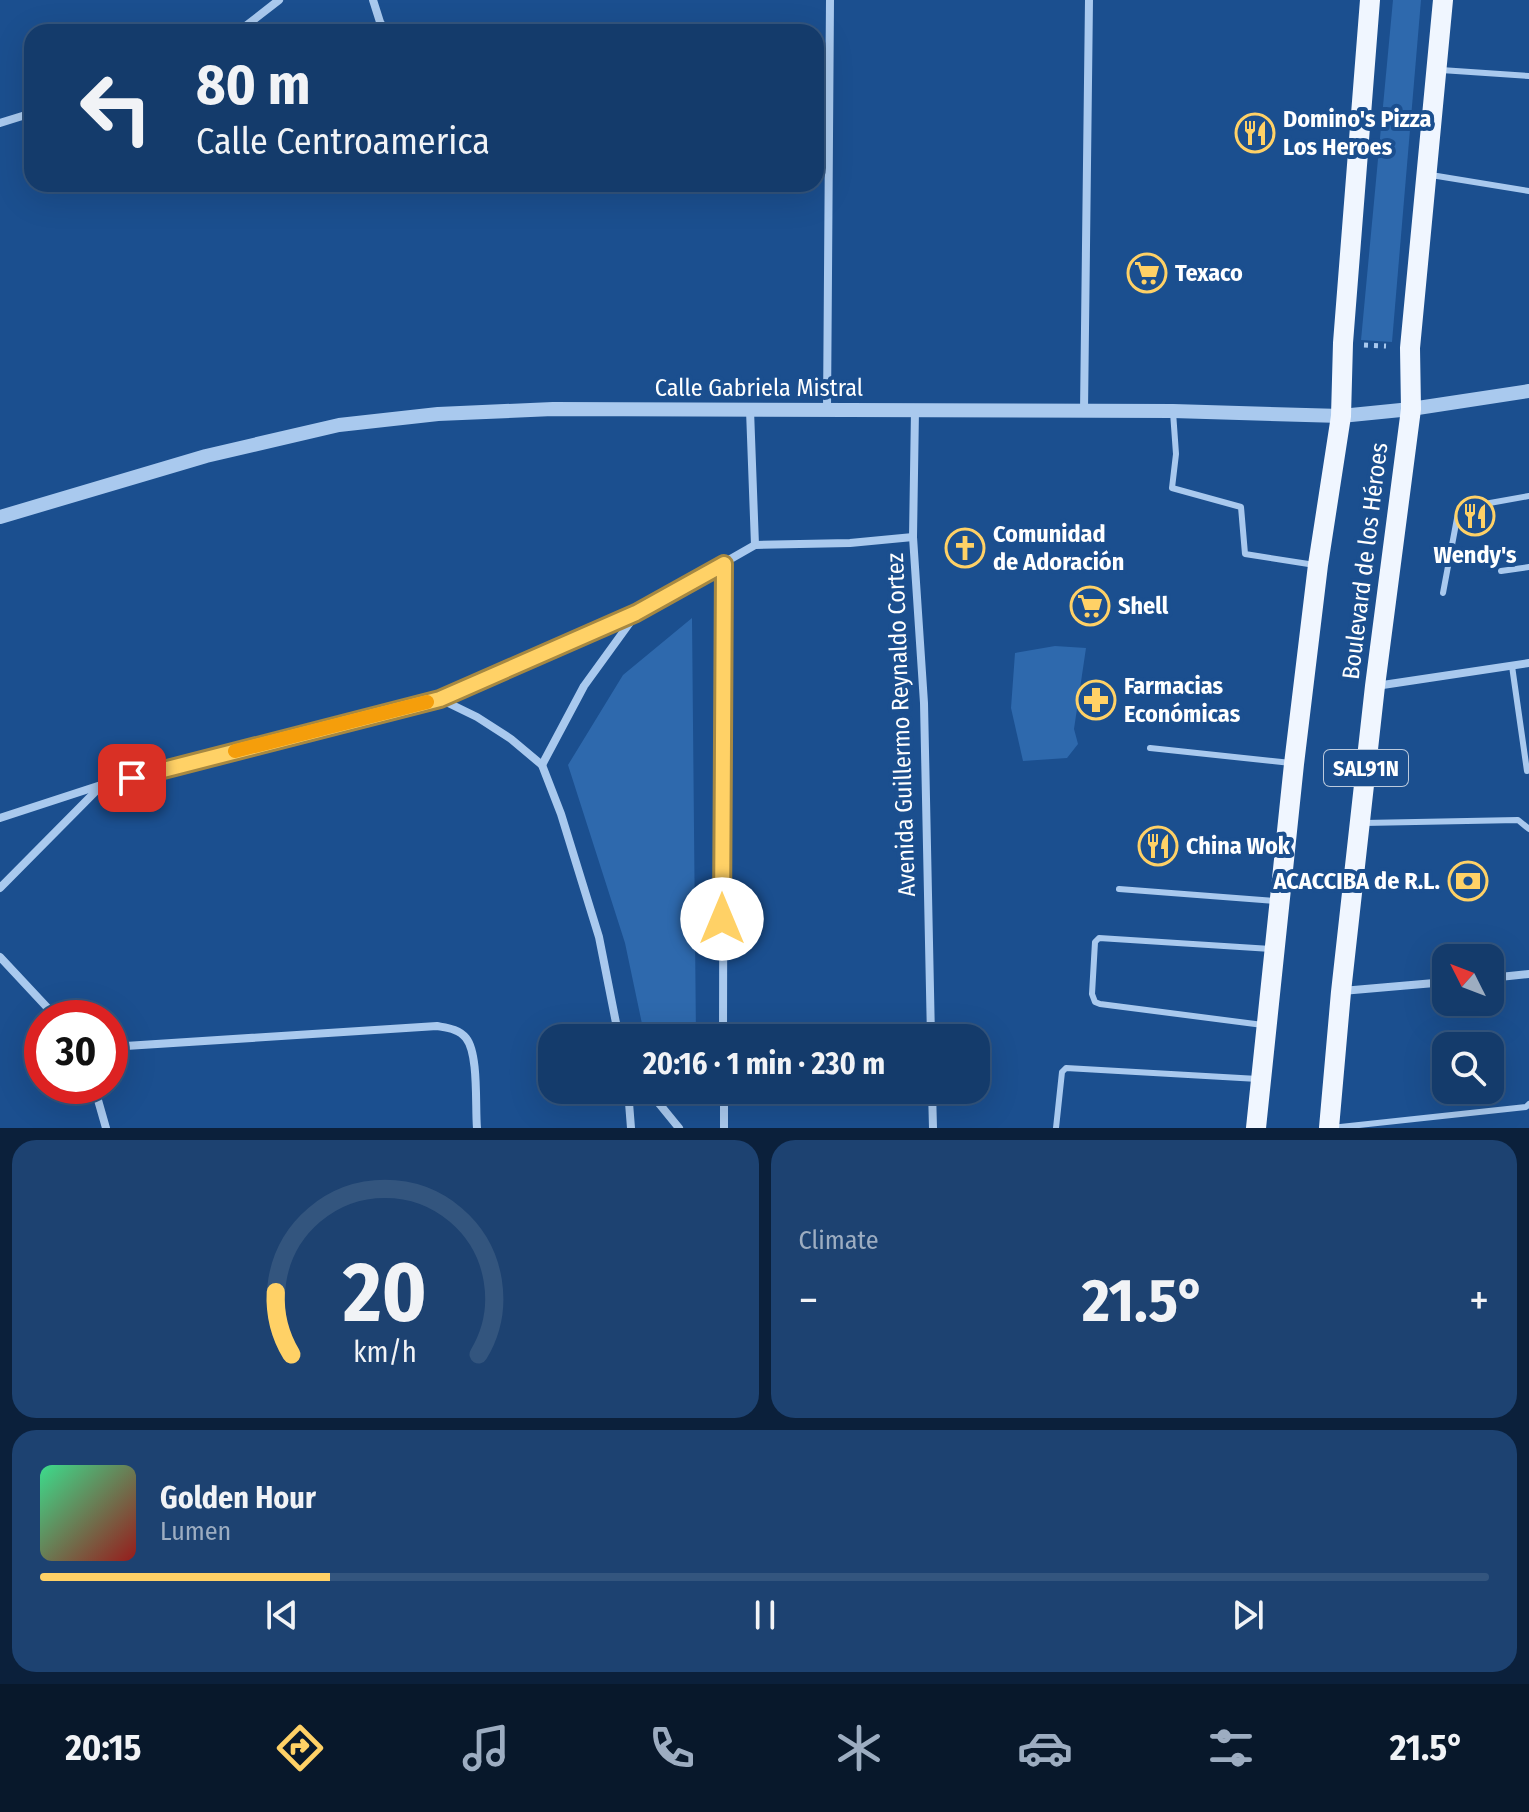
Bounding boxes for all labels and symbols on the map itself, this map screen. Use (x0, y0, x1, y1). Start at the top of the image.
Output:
place label: Domino's Pizza Los Heroes (1283, 105, 1432, 161)
restaurant icon: Domino's Pizza Los Heroes (1234, 112, 1276, 154)
supermarket icon: Texaco (1126, 252, 1168, 294)
place label: Texaco (1175, 259, 1243, 287)
street label: Calle Gabriela Mistral (655, 374, 863, 402)
street label: Boulevard de los Héroes (1337, 441, 1393, 681)
restaurant icon: Wendy's (1454, 495, 1496, 537)
place label: Comunidad de Adoración (993, 520, 1124, 576)
church icon: Comunidad de Adoración (944, 527, 986, 569)
place label: Wendy's (1433, 541, 1517, 569)
street label: Avenida Guillermo Reynaldo Cortez (881, 553, 921, 897)
supermarket icon: Shell (1069, 585, 1111, 627)
place label: Shell (1118, 592, 1169, 620)
place label: Farmacias Económicas (1124, 672, 1241, 728)
pharmacy icon: Farmacias Económicas (1075, 679, 1117, 721)
pin (98, 744, 166, 812)
road number: SAL91N (1324, 750, 1408, 786)
restaurant icon: China Wok (1137, 825, 1179, 867)
place label: China Wok (1186, 832, 1291, 860)
bank icon: ACACCIBA de R.L. (1447, 860, 1489, 902)
place label: ACACCIBA de R.L. (1273, 867, 1440, 895)
position arrow (680, 877, 764, 961)
north arrow (1432, 944, 1504, 1016)
speed limit sign: 30 (24, 1000, 128, 1104)

